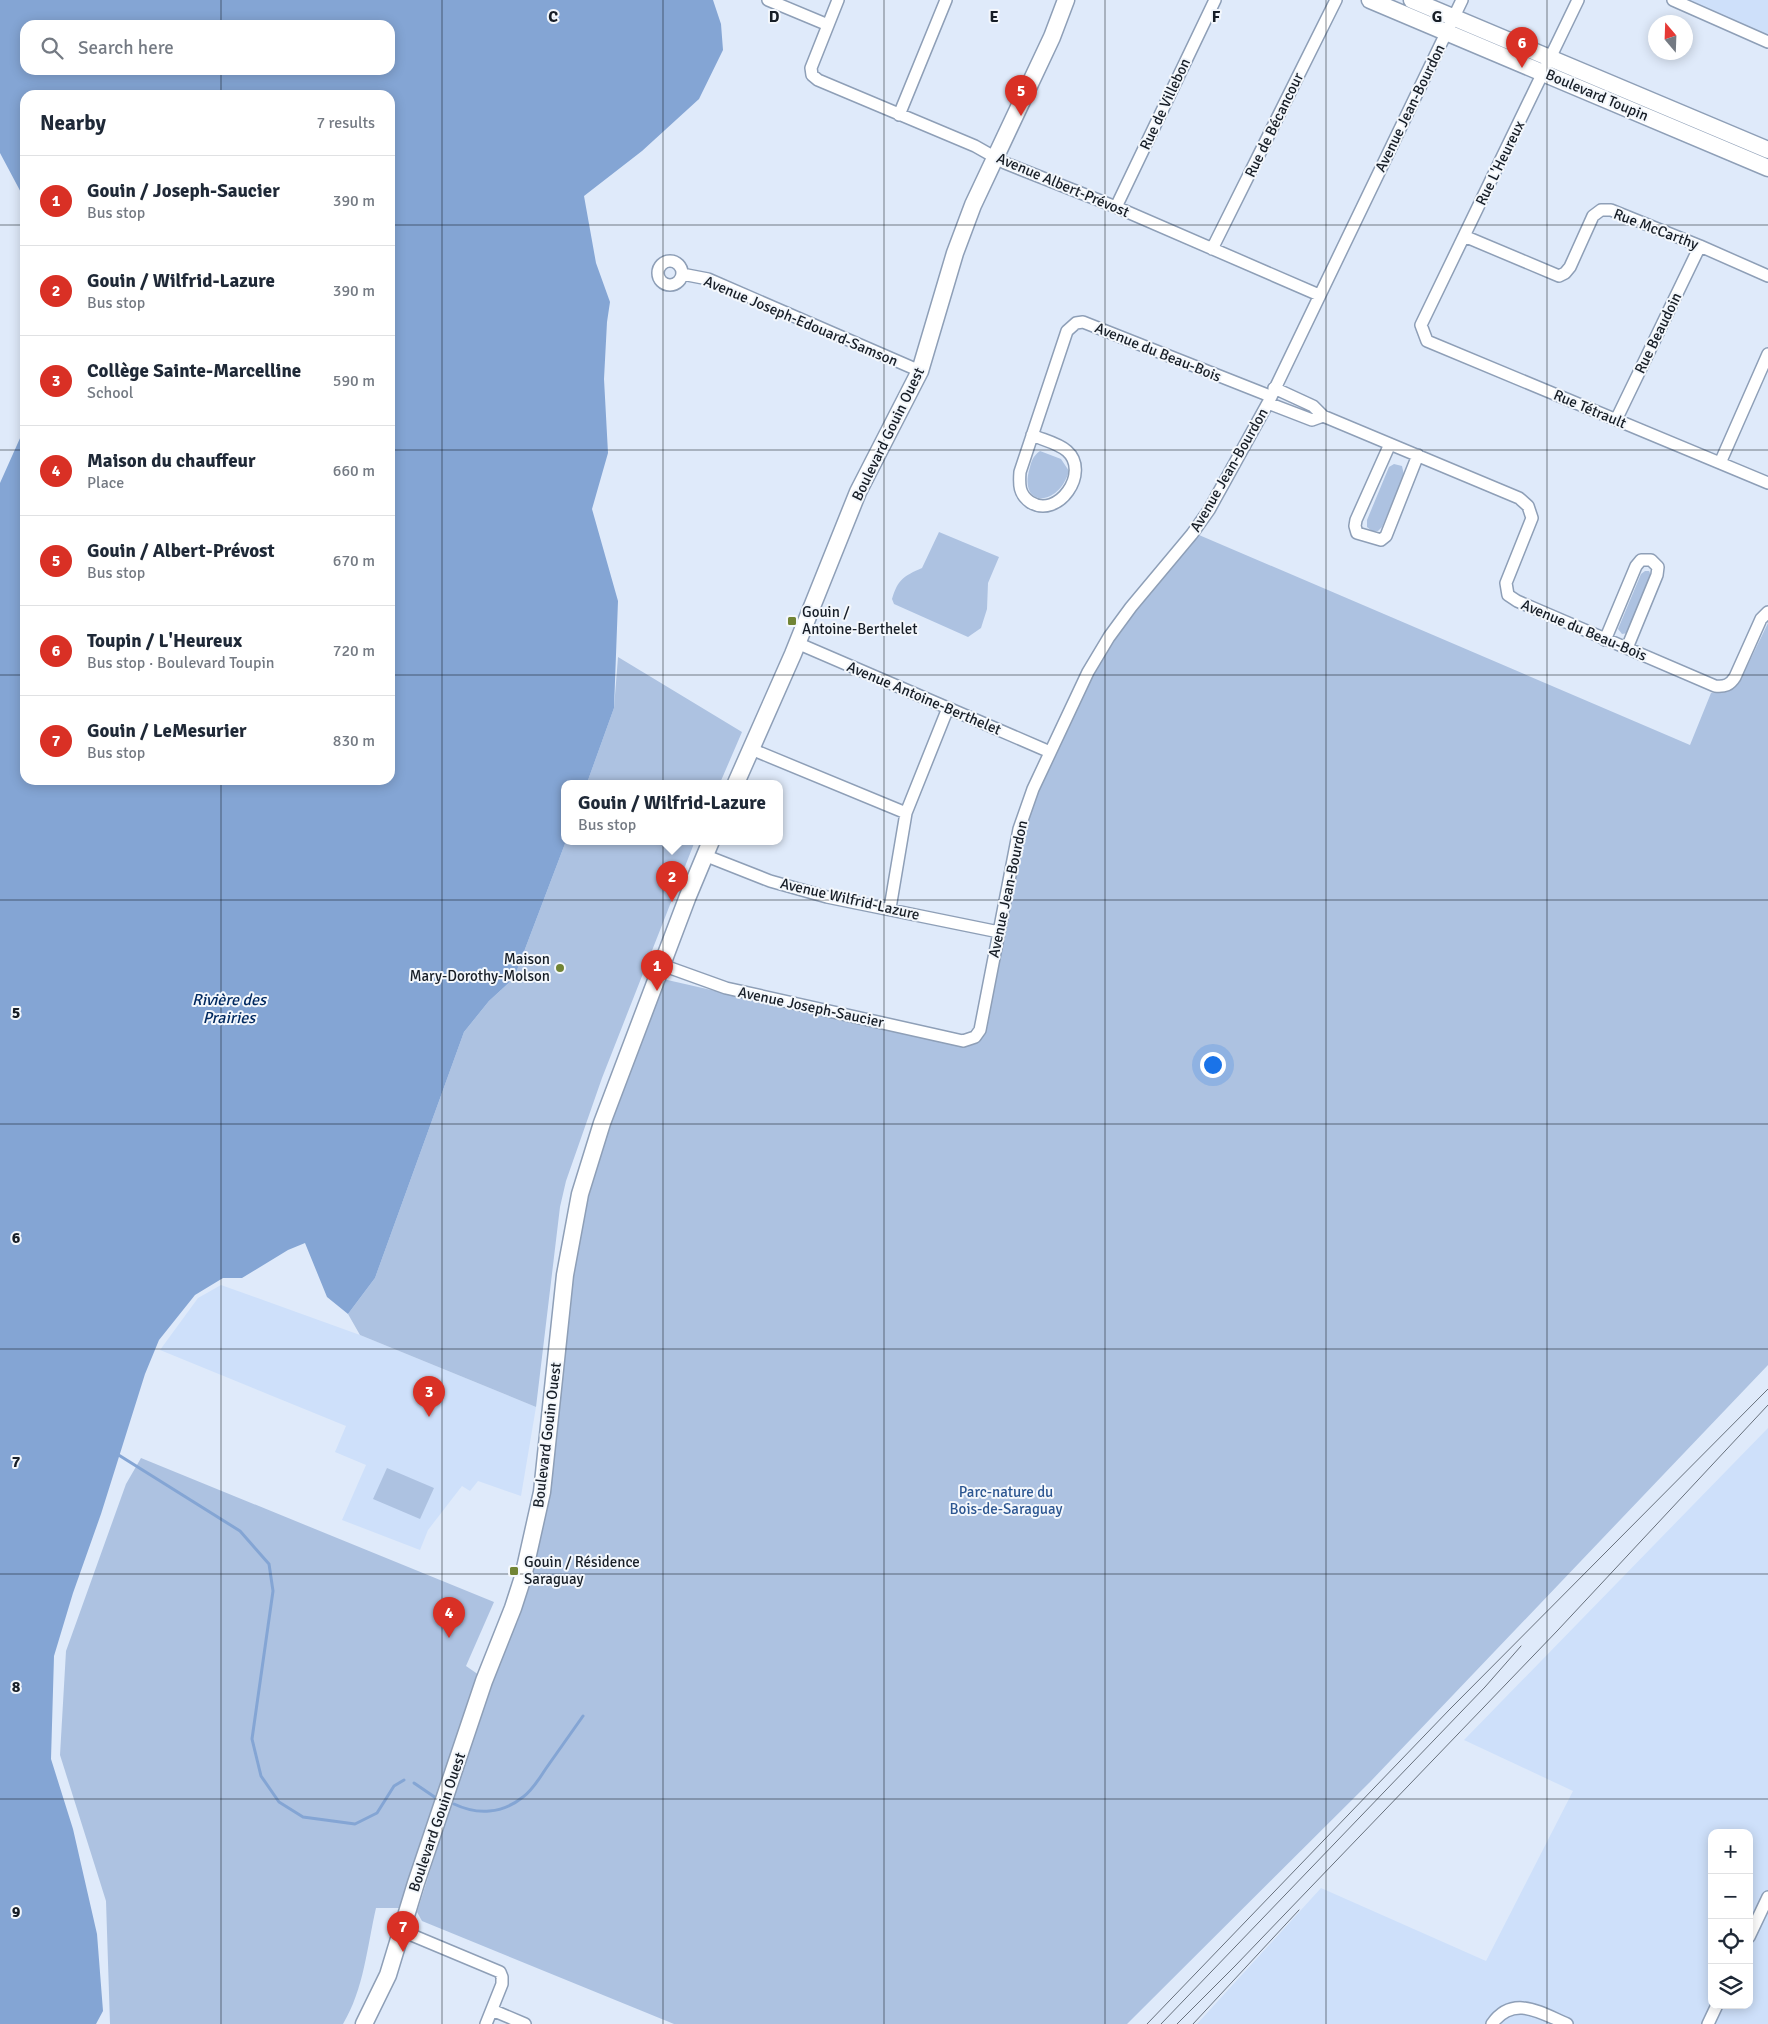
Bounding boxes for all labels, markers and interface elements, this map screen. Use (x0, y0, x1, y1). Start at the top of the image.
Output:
text: C (548, 7, 558, 27)
text: D (769, 7, 780, 27)
text: E (989, 7, 999, 27)
text: F (1212, 7, 1221, 27)
text: G (1432, 7, 1442, 27)
north arrow (1648, 15, 1693, 60)
search box (20, 20, 395, 75)
pin: 6 (1506, 27, 1538, 68)
icon: search (38, 34, 66, 62)
text: Search here (78, 36, 174, 60)
street label: Avenue Jean-Bourdon (1371, 41, 1449, 175)
street label: Rue de Villebon (1136, 55, 1194, 153)
street label: Boulevard Toupin (1543, 65, 1651, 125)
street label: Rue de Bécancour (1241, 69, 1307, 180)
pin: 5 (1005, 75, 1037, 116)
text: Nearby (40, 110, 106, 136)
text: 7 results (316, 113, 375, 133)
street label: Rue L'Heureux (1472, 118, 1528, 208)
street label: Avenue Albert-Prévost (994, 149, 1132, 221)
text: Gouin / Joseph-Saucier (87, 179, 280, 203)
text: 1 (52, 191, 60, 211)
text: 390 m (333, 191, 375, 211)
text: Bus stop (87, 203, 145, 223)
street label: Rue McCarthy (1611, 205, 1701, 253)
text: Gouin / Wilfrid-Lazure (87, 269, 275, 293)
street label: Avenue Joseph-Edouard-Samson (701, 272, 901, 370)
text: 2 (52, 281, 60, 301)
text: 390 m (333, 281, 375, 301)
street label: Rue Beaudoin (1631, 289, 1685, 377)
text: Bus stop (87, 293, 145, 313)
street label: Avenue du Beau-Bois (1092, 318, 1224, 386)
text: Collège Sainte-Marcelline (87, 359, 301, 383)
street label: Boulevard Gouin Ouest (848, 364, 928, 504)
text: 3 (52, 371, 60, 391)
text: 590 m (333, 371, 375, 391)
text: School (87, 383, 133, 403)
street label: Rue Tétrault (1551, 386, 1629, 432)
street label: Avenue Jean-Bourdon (1186, 405, 1272, 535)
text: Maison du chauffeur (87, 449, 256, 473)
text: 4 (52, 461, 60, 481)
text: 660 m (333, 461, 375, 481)
text: Place (87, 473, 124, 493)
text: Gouin / Albert-Prévost (87, 539, 275, 563)
text: 5 (52, 551, 60, 571)
text: 670 m (333, 551, 375, 571)
text: Bus stop (87, 563, 145, 583)
street label: Avenue du Beau-Bois (1518, 595, 1650, 665)
place label: Gouin / Antoine-Berthelet (802, 603, 918, 638)
marker: Gouin / Antoine-Berthelet (786, 615, 798, 627)
text: Toupin / L'Heureux (87, 629, 242, 653)
text: 6 (52, 641, 60, 661)
text: 720 m (333, 641, 375, 661)
text: Bus stop · Boulevard Toupin (87, 653, 275, 673)
street label: Avenue Antoine-Berthelet (844, 657, 1004, 739)
text: Gouin / LeMesurier (87, 719, 247, 743)
text: 7 (52, 731, 60, 751)
text: 830 m (333, 731, 375, 751)
text: Bus stop (87, 743, 145, 763)
popup (561, 780, 783, 845)
text: Gouin / Wilfrid-Lazure (578, 791, 766, 815)
text: Bus stop (578, 815, 636, 835)
street label: Avenue Jean-Bourdon (985, 819, 1031, 959)
pin: 2 (656, 861, 688, 902)
street label: Avenue Wilfrid-Lazure (778, 874, 922, 924)
place label: Maison Mary-Dorothy-Molson (409, 950, 550, 985)
pin: 1 (641, 950, 673, 991)
marker: Maison Mary-Dorothy-Molson (554, 962, 566, 974)
street label: Avenue Joseph-Saucier (736, 983, 886, 1031)
water label: Rivière des Prairies (192, 990, 268, 1028)
text: 5 (12, 1003, 20, 1023)
your location (1200, 1052, 1226, 1078)
text: 6 (12, 1228, 21, 1248)
street label: Boulevard Gouin Ouest (529, 1361, 565, 1509)
pin: 3 (413, 1376, 445, 1417)
text: 7 (12, 1452, 21, 1472)
park label: Parc-nature du Bois-de-Saraguay (950, 1483, 1062, 1518)
place label: Gouin / Résidence Saraguay (524, 1553, 640, 1588)
marker: Gouin / Résidence Saraguay (508, 1565, 520, 1577)
pin: 4 (433, 1597, 465, 1638)
text: 8 (12, 1677, 21, 1697)
street label: Boulevard Gouin Ouest (405, 1750, 469, 1894)
map controls (1708, 1829, 1753, 2009)
button: + (1708, 1829, 1753, 1874)
button: − (1708, 1874, 1753, 1919)
text: 9 (12, 1902, 21, 1922)
pin: 7 (387, 1911, 419, 1952)
button: locate (1708, 1919, 1753, 1964)
button: layers (1708, 1964, 1753, 2009)

